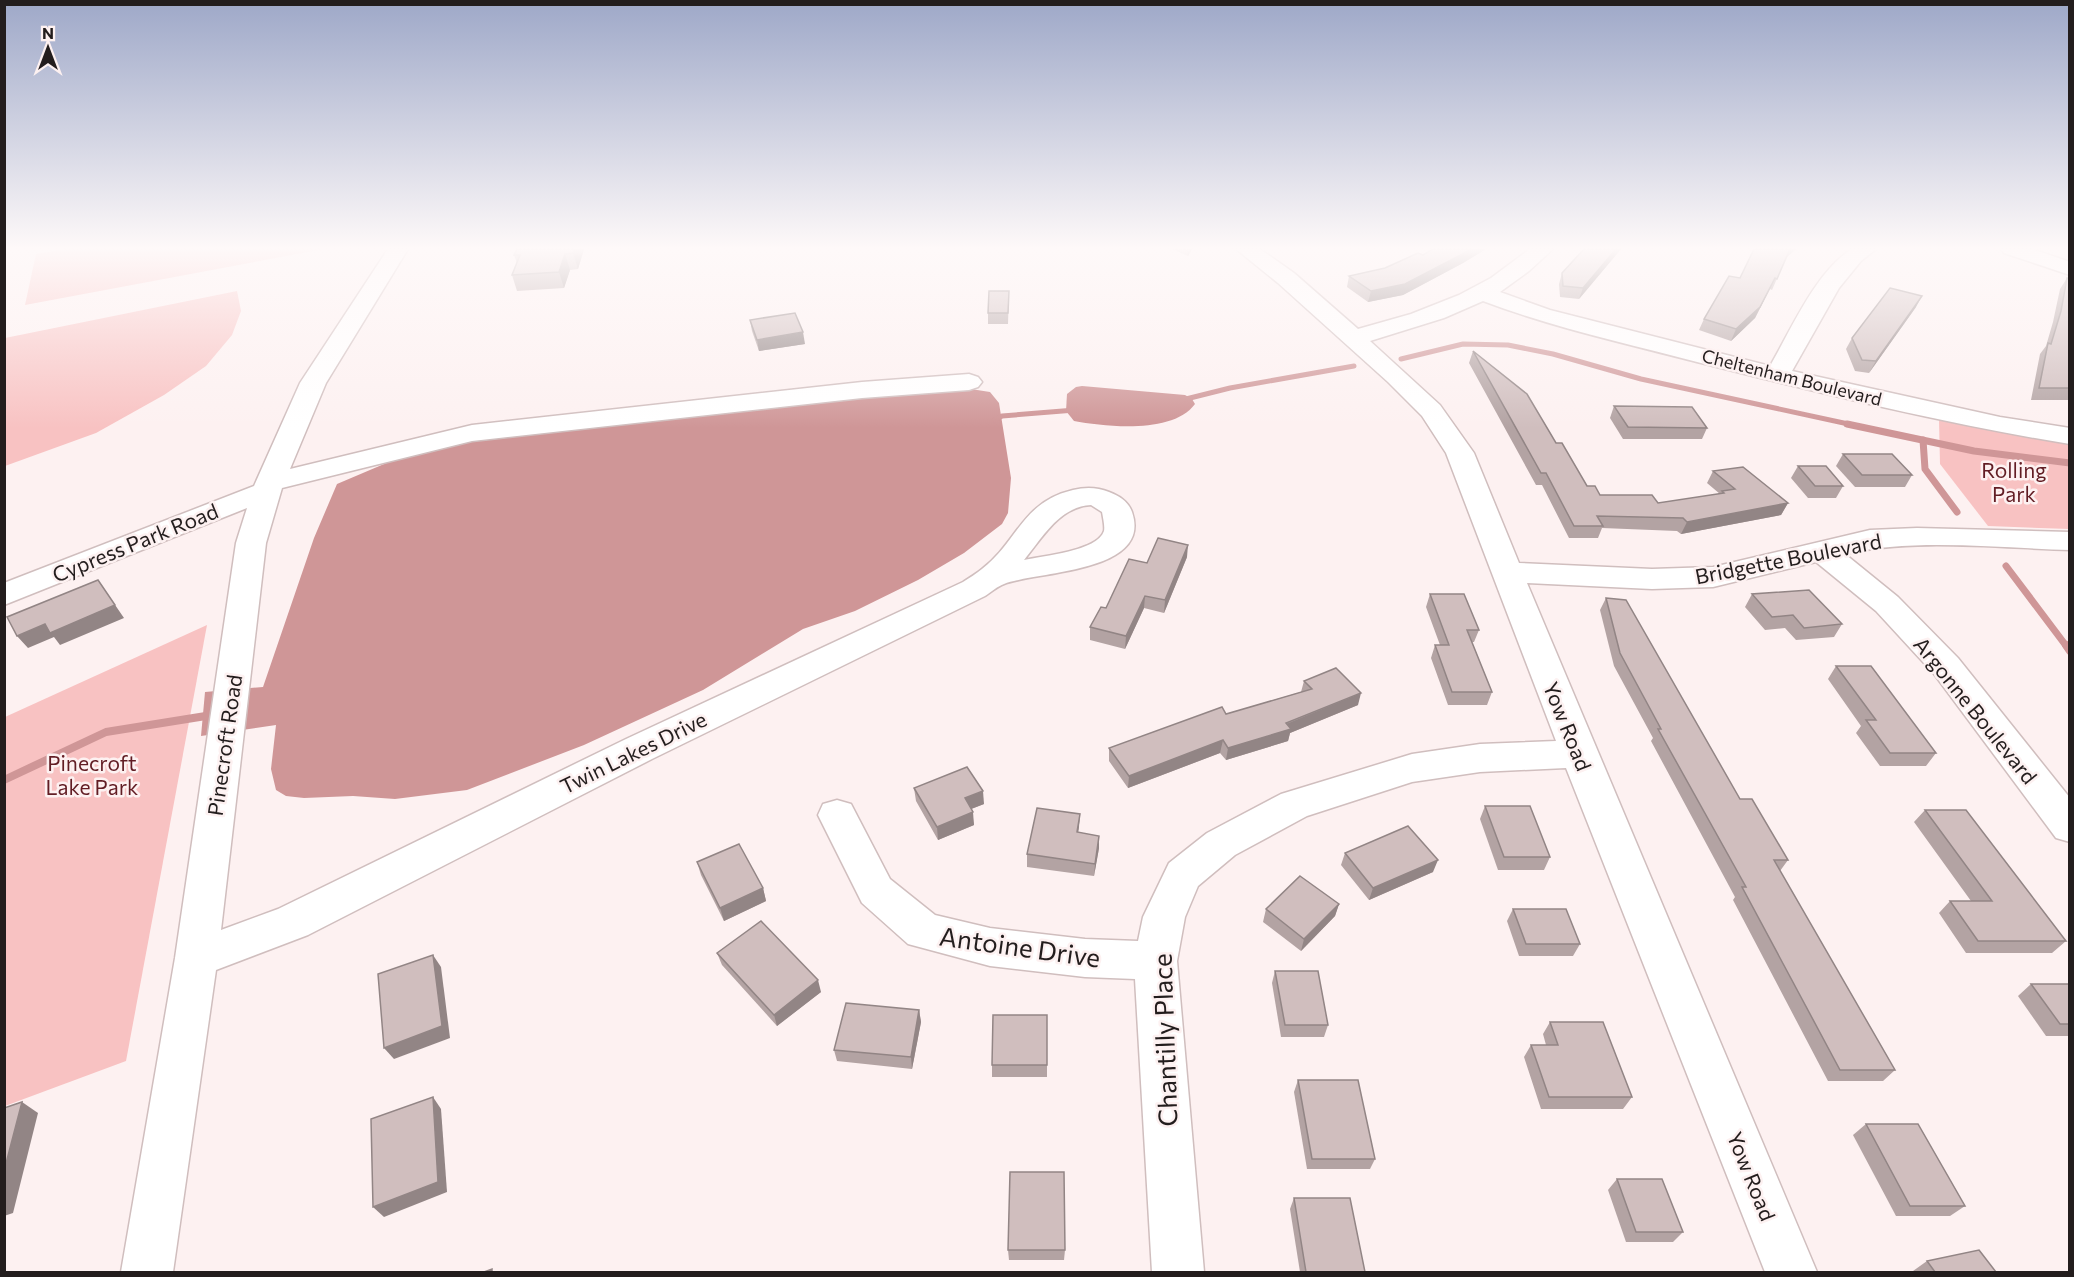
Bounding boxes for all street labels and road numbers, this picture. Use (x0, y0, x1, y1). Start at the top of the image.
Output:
street label: Cheltenham Boulevard (1700, 344, 1884, 410)
street label: Cypress Park Road (49, 497, 221, 587)
street label: Bridgette Boulevard (1693, 528, 1883, 588)
street label: Argonne Boulevard (1909, 632, 2043, 788)
street label: Pinecroft Road (202, 673, 246, 817)
street label: Yow Road (1539, 678, 1597, 774)
street label: Twin Lakes Drive (556, 706, 710, 798)
street label: Antoine Drive (938, 919, 1102, 973)
street label: Chantilly Place (1145, 953, 1183, 1127)
street label: Yow Road (1723, 1128, 1781, 1224)

